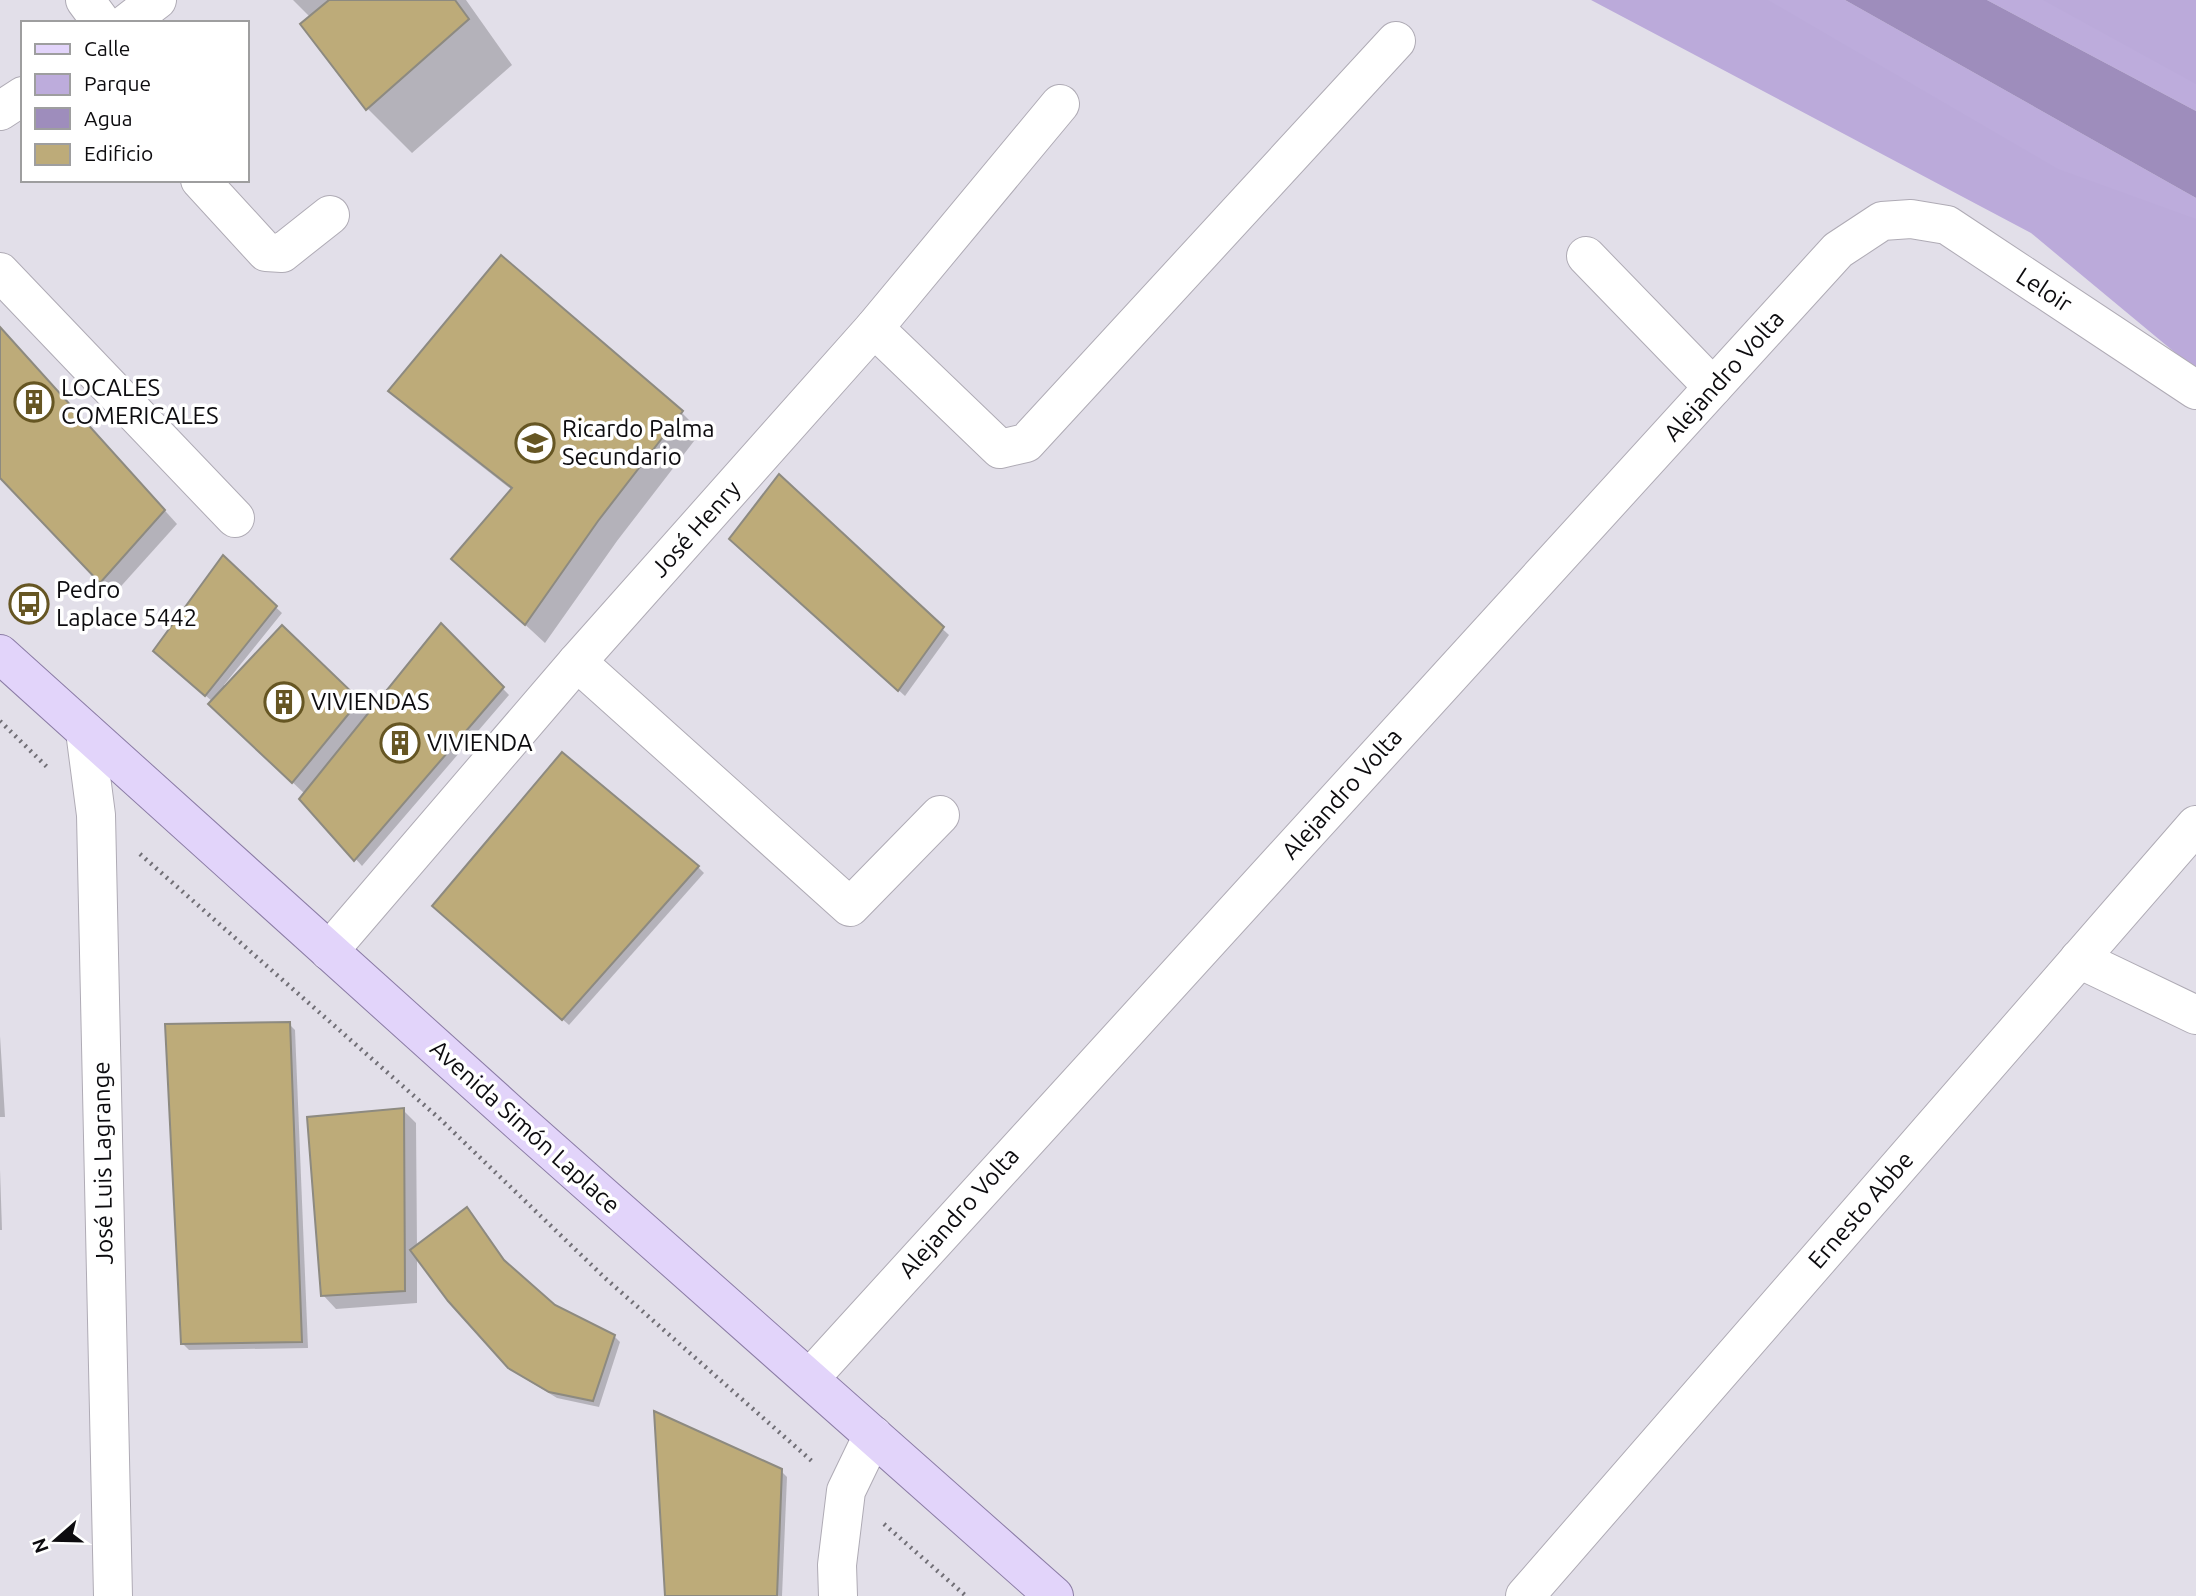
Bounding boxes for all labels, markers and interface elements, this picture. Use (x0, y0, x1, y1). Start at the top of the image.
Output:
legend (21, 21, 248, 182)
text: Calle (84, 36, 130, 60)
text: Parque (84, 71, 151, 95)
text: Agua (84, 106, 133, 130)
text: Edificio (84, 141, 153, 165)
street label: Leloir (2011, 262, 2077, 317)
street label: Alejandro Volta (1658, 305, 1789, 446)
place label: LOCALES COMERICALES (61, 374, 219, 429)
building icon: LOCALES COMERICALES (13, 381, 55, 423)
place label: Ricardo Palma Secundario (562, 415, 715, 470)
school or university icon: Ricardo Palma Secundario (514, 422, 556, 464)
street label: José Henry (645, 475, 746, 582)
place label: Pedro Laplace 5442 (56, 576, 197, 631)
bus stop icon: Pedro Laplace 5442 (8, 583, 50, 625)
building icon: VIVIENDAS (263, 681, 305, 723)
place label: VIVIENDAS (311, 688, 430, 715)
building icon: VIVIENDA (379, 722, 421, 764)
street label: Alejandro Volta (1276, 723, 1407, 864)
place label: VIVIENDA (427, 729, 533, 756)
street label: Avenida Simón Laplace (425, 1034, 626, 1219)
street label: José Luis Lagrange (87, 1061, 118, 1265)
street label: Alejandro Volta (893, 1142, 1024, 1283)
street label: Ernesto Abbe (1803, 1146, 1919, 1274)
north arrow (21, 1505, 91, 1575)
text: N (27, 1535, 53, 1556)

